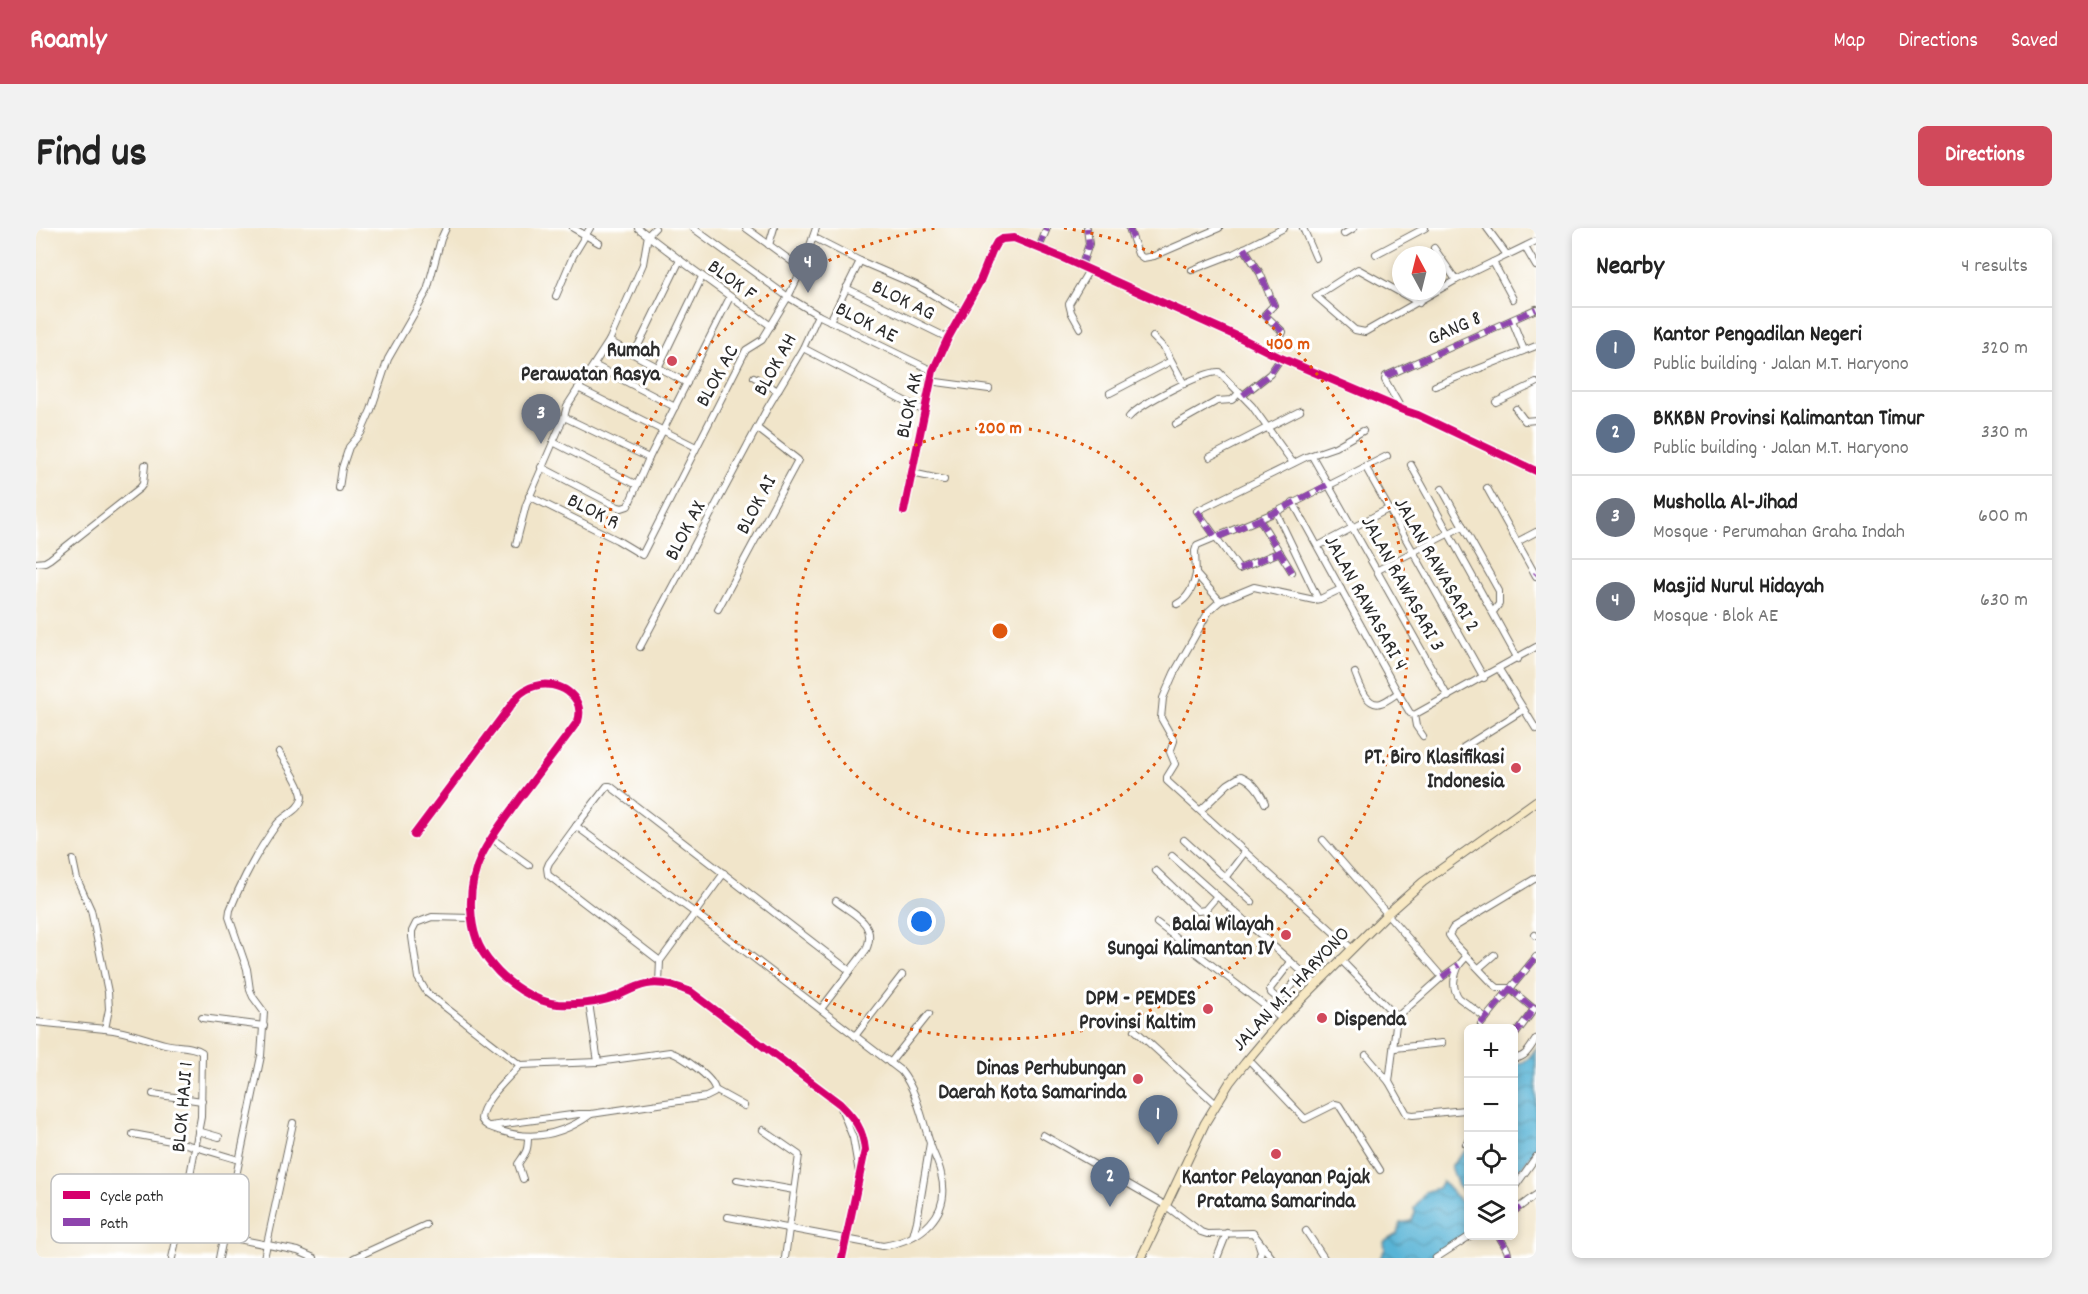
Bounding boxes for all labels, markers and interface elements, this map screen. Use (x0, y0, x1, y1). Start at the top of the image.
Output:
text: Roamly (30, 22, 106, 62)
text: Map (1834, 27, 1865, 57)
text: Directions (1898, 27, 1978, 57)
text: Saved (2011, 27, 2058, 57)
text: Find us (36, 126, 147, 186)
button: Directions (1918, 126, 2052, 186)
pin: 4 (788, 244, 828, 293)
north arrow (1392, 246, 1446, 300)
text: Nearby (1596, 249, 1664, 286)
street label: BLOK F (700, 253, 763, 310)
text: 4 results (1961, 253, 2028, 281)
street label: BLOK AG (866, 273, 939, 330)
street label: BLOK AE (829, 295, 902, 352)
street label: GANG 8 (1423, 305, 1487, 355)
text: Kantor Pengadilan Negeri (1653, 320, 1862, 351)
street label: BLOK AH (747, 329, 806, 402)
text: 400 m (1266, 333, 1310, 358)
text: 1 (1613, 335, 1618, 363)
text: 320 m (1981, 335, 2028, 363)
place label: Rumah Perawatan Rasya (521, 337, 661, 391)
street label: BLOK AC (689, 340, 748, 413)
text: Public building · Jalan M.T. Haryono (1653, 351, 1909, 379)
marker: Rumah Perawatan Rasya (665, 354, 679, 368)
street label: BLOK AK (889, 370, 933, 441)
pin: 3 (522, 394, 560, 444)
text: BKKBN Provinsi Kalimantan Timur (1653, 404, 1924, 435)
text: 200 m (978, 417, 1022, 442)
text: 2 (1611, 419, 1620, 447)
text: 330 m (1981, 419, 2028, 447)
text: Public building · Jalan M.T. Haryono (1653, 435, 1909, 463)
street label: BLOK AI (730, 470, 786, 540)
street label: BLOK R (561, 487, 624, 539)
text: Musholla Al-Jihad (1653, 488, 1798, 519)
street label: JALAN RAWASARI 2 (1385, 493, 1486, 638)
street label: BLOK AX (658, 496, 715, 567)
text: 3 (1611, 503, 1620, 531)
text: 600 m (1978, 503, 2028, 531)
street label: JALAN RAWASARI 3 (1352, 511, 1451, 658)
text: Mosque · Perumahan Graha Indah (1653, 519, 1905, 547)
street label: JALAN RAWASARI 4 (1315, 530, 1414, 677)
text: Masjid Nurul Hidayah (1653, 572, 1824, 603)
text: 4 (1611, 587, 1620, 615)
text: 630 m (1980, 587, 2028, 615)
text: Mosque · Blok AE (1653, 603, 1778, 631)
centre of rings (990, 621, 1010, 641)
place label: PT. Biro Klasifikasi Indonesia (1364, 744, 1505, 798)
marker: PT. Biro Klasifikasi Indonesia (1509, 761, 1523, 775)
your location (907, 907, 936, 936)
place label: Balai Wilayah Sungai Kalimantan IV (1107, 911, 1275, 965)
street label: JALAN M.T. HARYONO (1226, 921, 1358, 1059)
marker: Balai Wilayah Sungai Kalimantan IV (1279, 928, 1293, 942)
place label: DPM - PEMDES Provinsi Kaltim (1079, 985, 1196, 1039)
marker: DPM - PEMDES Provinsi Kaltim (1201, 1002, 1215, 1016)
place label: Dispenda (1334, 1006, 1407, 1036)
marker: Dispenda (1315, 1011, 1329, 1025)
map controls (1464, 1024, 1518, 1240)
button: + (1464, 1024, 1518, 1078)
place label: Dinas Perhubungan Daerah Kota Samarinda (938, 1055, 1127, 1109)
street label: BLOK HAJI 1 (165, 1061, 203, 1154)
marker: Dinas Perhubungan Daerah Kota Samarinda (1131, 1072, 1145, 1086)
button: − (1464, 1078, 1518, 1132)
pin: 1 (1138, 1096, 1178, 1145)
button: locate (1464, 1132, 1518, 1186)
marker: Kantor Pelayanan Pajak Pratama Samarinda (1269, 1147, 1283, 1161)
pin: 2 (1090, 1158, 1130, 1207)
place label: Kantor Pelayanan Pajak Pratama Samarinda (1182, 1164, 1371, 1218)
legend (51, 1174, 249, 1243)
text: Cycle path (100, 1186, 163, 1209)
button: layers (1464, 1186, 1518, 1240)
text: Path (100, 1213, 128, 1236)

